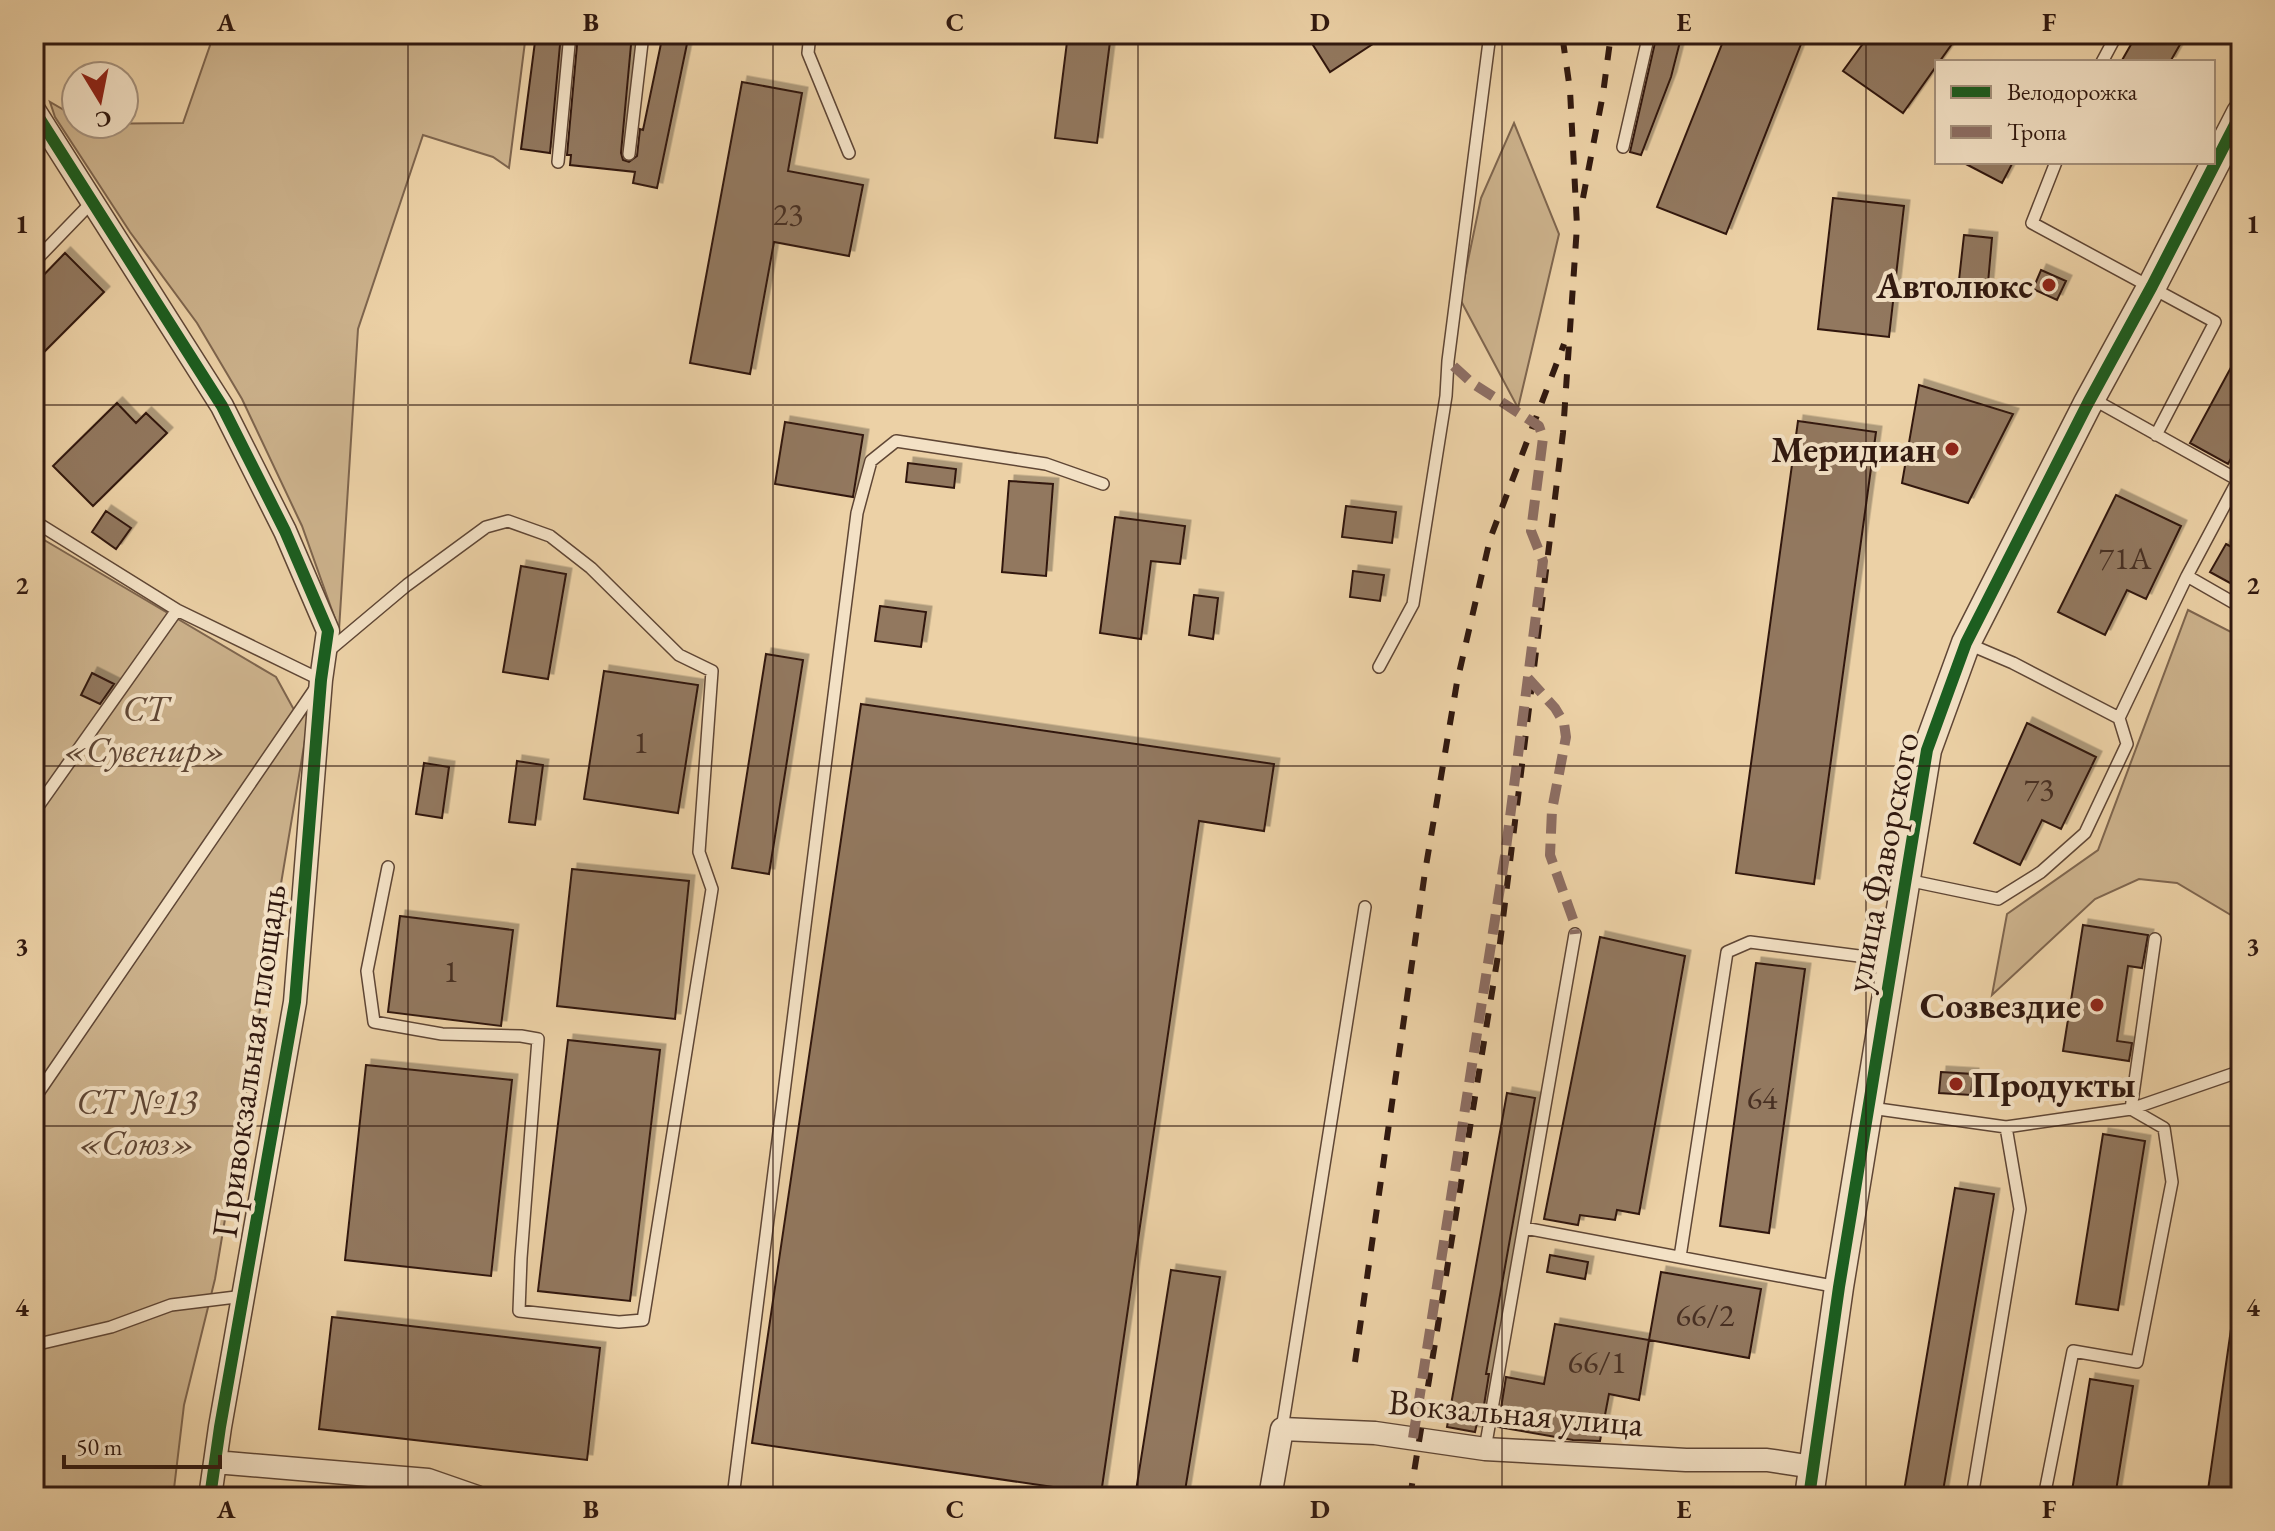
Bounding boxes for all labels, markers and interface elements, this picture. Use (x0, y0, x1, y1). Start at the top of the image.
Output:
text: A (216, 5, 236, 39)
text: B (583, 5, 599, 39)
text: C (946, 5, 964, 39)
text: D (1310, 5, 1330, 39)
text: E (1677, 5, 1692, 39)
text: F (2042, 5, 2056, 39)
north arrow (60, 60, 140, 140)
legend (1935, 60, 2215, 164)
text: Велодорожка (2007, 76, 2138, 107)
text: С (93, 104, 114, 135)
text: Тропа (2007, 116, 2067, 147)
house number: 23 (773, 193, 803, 235)
text: 1 (15, 207, 29, 241)
text: 1 (2246, 207, 2260, 241)
place label: Автолюкс (1875, 262, 2033, 309)
marker: Автолюкс (2040, 276, 2058, 294)
place label: Меридиан (1771, 426, 1936, 473)
marker: Меридиан (1943, 440, 1961, 458)
house number: 71А (2099, 537, 2152, 579)
text: 2 (15, 568, 29, 602)
text: 2 (2246, 568, 2260, 602)
park label: СТ «Сувенир» (64, 685, 226, 773)
house number: 1 (633, 721, 649, 763)
street label: улица Фаворского (1833, 728, 1930, 996)
house number: 73 (2024, 768, 2054, 810)
street label: Привокзальная площадь (200, 881, 297, 1241)
text: 3 (15, 929, 29, 963)
text: 3 (2246, 929, 2260, 963)
house number: 1 (443, 950, 459, 992)
place label: Созвездие (1920, 982, 2081, 1029)
marker: Созвездие (2088, 996, 2106, 1014)
place label: Продукты (1972, 1061, 2136, 1108)
marker: Продукты (1947, 1075, 1965, 1093)
house number: 64 (1747, 1077, 1778, 1119)
park label: СТ №13 «Союз» (76, 1078, 198, 1166)
text: 4 (15, 1290, 29, 1324)
text: 4 (2246, 1290, 2260, 1324)
house number: 66/2 (1676, 1294, 1735, 1336)
house number: 66/1 (1568, 1341, 1626, 1383)
street label: Вокзальная улица (1387, 1378, 1646, 1447)
scale bar (64, 1419, 220, 1469)
text: 50 m (76, 1431, 123, 1462)
text: A (216, 1492, 236, 1526)
text: B (583, 1492, 599, 1526)
text: C (946, 1492, 964, 1526)
text: D (1310, 1492, 1330, 1526)
text: E (1677, 1492, 1692, 1526)
text: F (2042, 1492, 2056, 1526)

